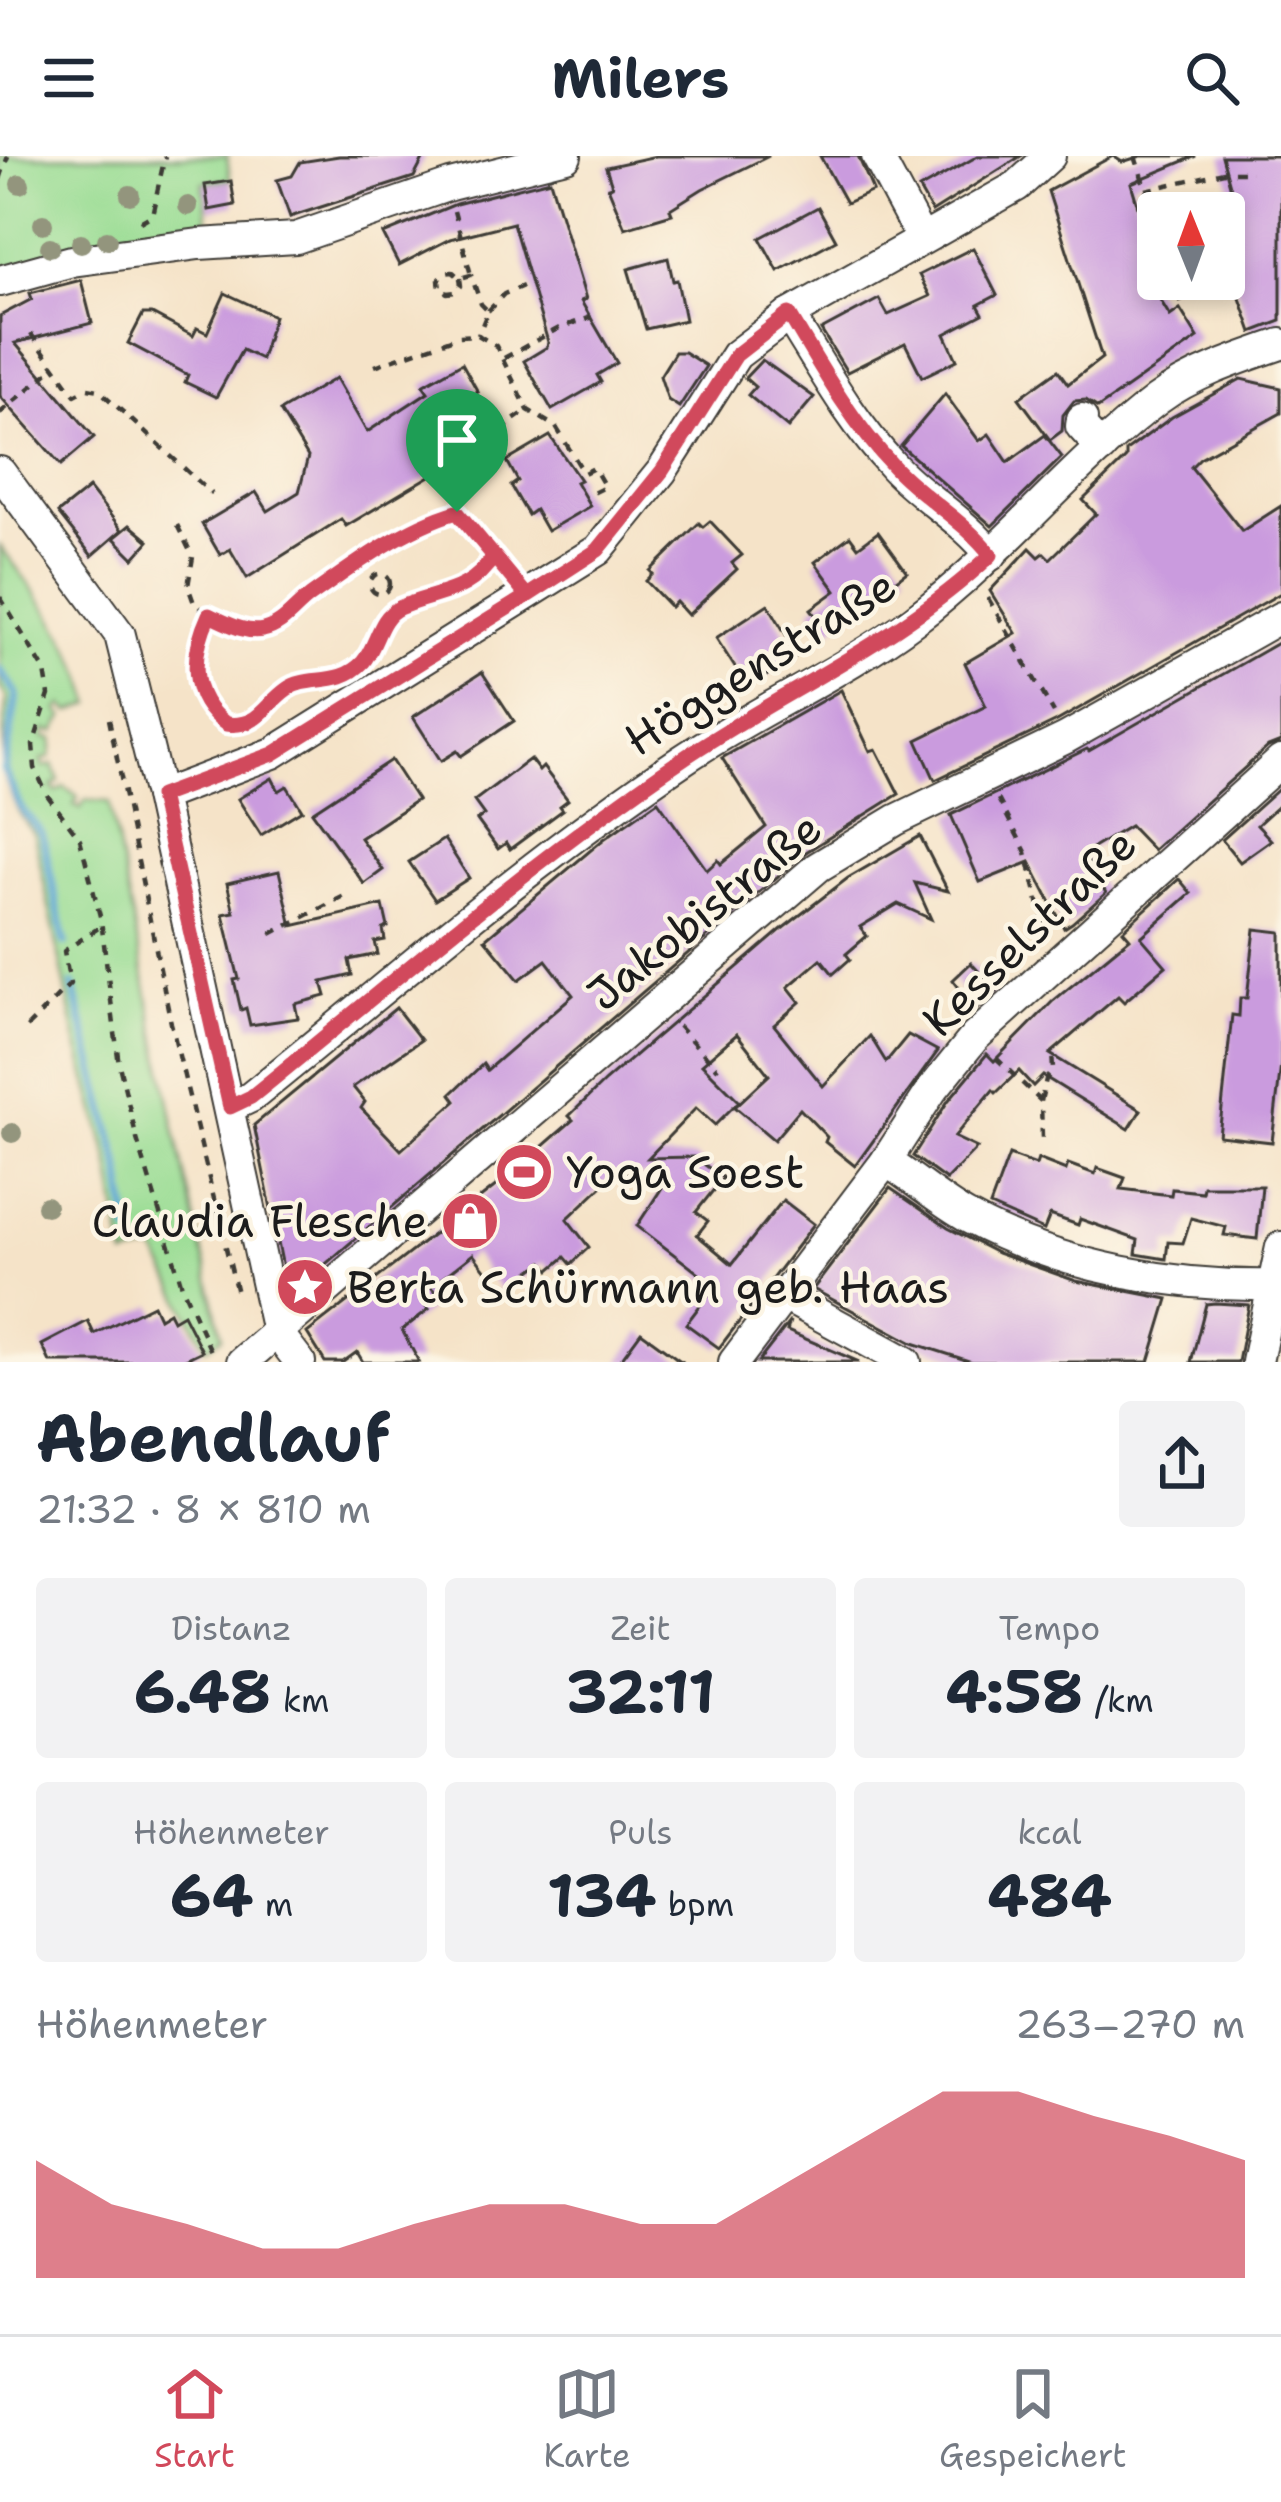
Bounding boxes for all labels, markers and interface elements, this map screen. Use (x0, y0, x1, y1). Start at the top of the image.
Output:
text: Milers (552, 42, 730, 114)
icon: menu (36, 45, 102, 111)
icon: search (1179, 45, 1245, 111)
north arrow (1137, 192, 1245, 300)
map controls (1137, 192, 1245, 300)
pin (406, 389, 508, 512)
icon: arrive (424, 407, 490, 473)
street label: Höggenstraße (613, 555, 907, 769)
street label: Jakobistraße (574, 798, 834, 1024)
street label: Kesselstraße (909, 815, 1149, 1049)
sports icon: Yoga Soest (493, 1141, 555, 1203)
place label: Yoga Soest (566, 1142, 804, 1202)
shop icon: Claudia Flesche (439, 1190, 501, 1252)
place label: Claudia Flesche (92, 1191, 428, 1251)
place icon: Berta Schürmann geb. Haas (274, 1256, 336, 1318)
place label: Berta Schürmann geb. Haas (347, 1257, 949, 1317)
text: Abendlauf (36, 1394, 390, 1482)
button: share (1119, 1401, 1245, 1527)
text: 21:32 · 8 × 810 m (36, 1483, 371, 1535)
text: Distanz (171, 1606, 292, 1651)
text: Zeit (610, 1606, 671, 1651)
text: Tempo (999, 1606, 1100, 1651)
text: 6.48 (134, 1651, 271, 1731)
text: 32:11 (566, 1651, 715, 1731)
text: 4:58 (945, 1651, 1084, 1731)
text: km (271, 1678, 329, 1723)
text: /km (1084, 1678, 1154, 1723)
text: Höhenmeter (133, 1810, 330, 1855)
text: Puls (608, 1810, 673, 1855)
text: kcal (1017, 1810, 1082, 1855)
text: 64 (170, 1855, 254, 1935)
text: 134 (547, 1855, 656, 1935)
text: 484 (987, 1855, 1112, 1935)
text: m (254, 1882, 293, 1927)
text: bpm (656, 1882, 734, 1927)
text: Höhenmeter (36, 1998, 268, 2050)
text: 263–270 m (1015, 1998, 1245, 2050)
tab: Start (154, 2361, 235, 2478)
tab: Karte (543, 2361, 631, 2478)
tab: Gespeichert (939, 2361, 1127, 2478)

